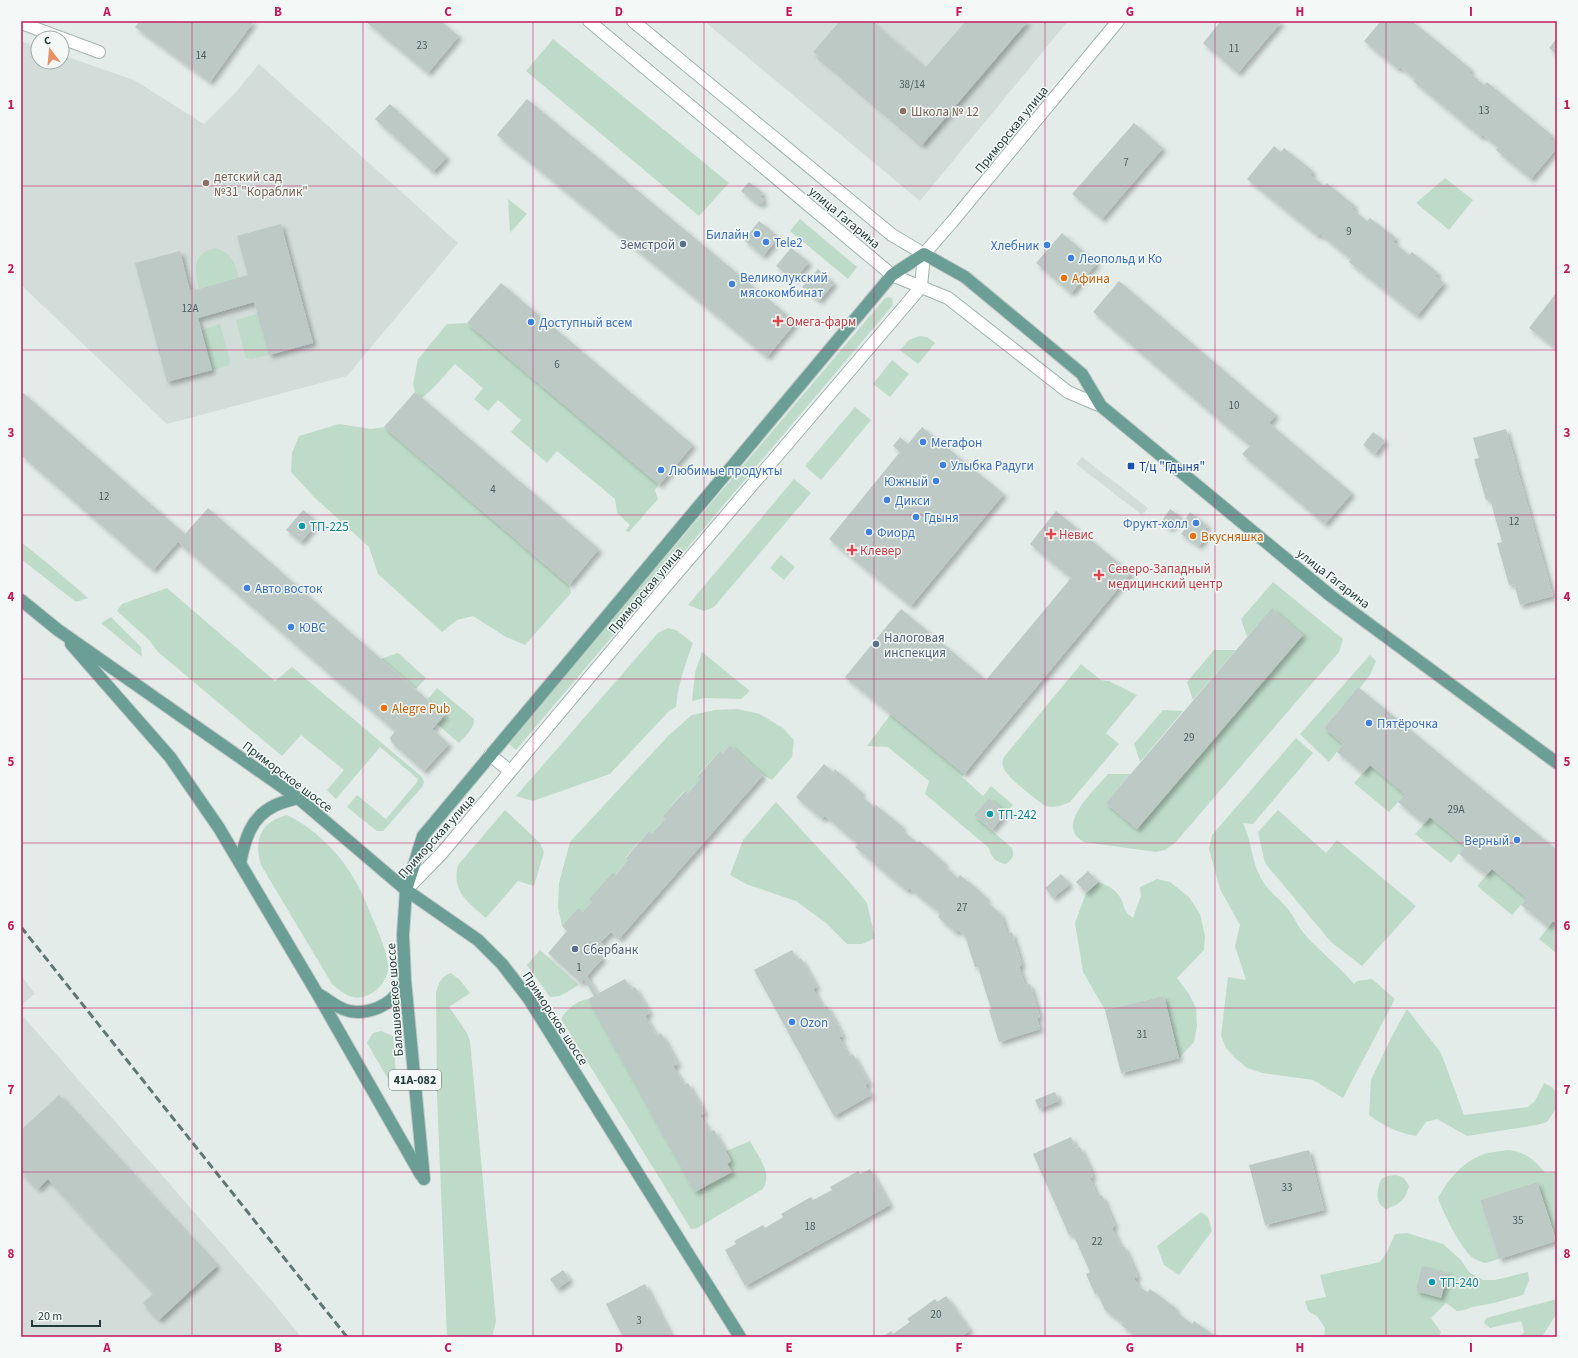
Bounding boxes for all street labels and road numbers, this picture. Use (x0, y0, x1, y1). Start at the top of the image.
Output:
street label: Приморская улица (971, 82, 1053, 177)
street label: улица Гагарина (805, 182, 884, 253)
street label: Приморская улица (604, 544, 687, 638)
street label: улица Гагарина (1293, 544, 1374, 613)
street label: Приморское шоссе (239, 737, 336, 817)
street label: Приморская улица (394, 791, 479, 883)
street label: Балашовское шоссе (382, 943, 408, 1057)
street label: Приморское шоссе (518, 968, 592, 1069)
road number: 41А-082 (389, 1070, 441, 1090)

